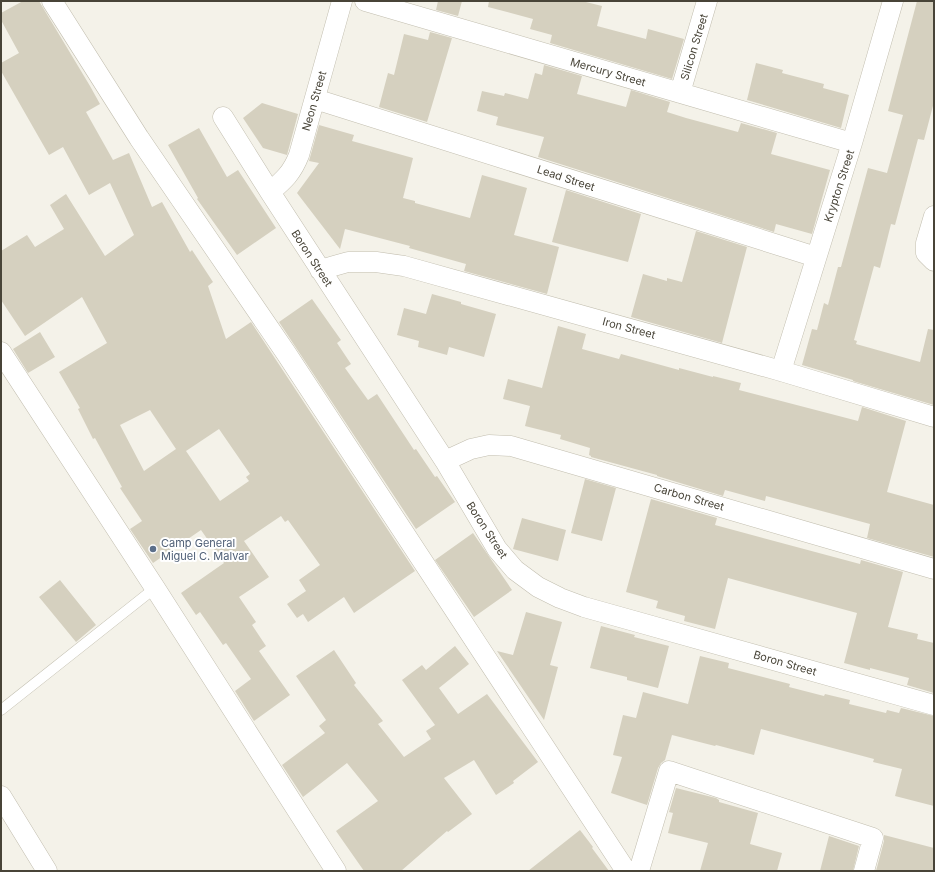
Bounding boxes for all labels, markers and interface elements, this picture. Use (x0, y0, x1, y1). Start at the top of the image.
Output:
street label: Silicon Street (677, 12, 711, 82)
street label: Mercury Street (569, 55, 648, 90)
street label: Neon Street (299, 69, 329, 133)
street label: Krypton Street (821, 148, 857, 224)
street label: Lead Street (535, 162, 597, 194)
street label: Boron Street (288, 227, 336, 289)
street label: Iron Street (601, 314, 657, 342)
street label: Carbon Street (652, 480, 726, 514)
street label: Boron Street (463, 499, 511, 561)
place label: Camp General Miguel C. Malvar (161, 536, 249, 563)
marker: Camp General Miguel C. Malvar (148, 544, 158, 554)
street label: Boron Street (752, 647, 819, 679)

